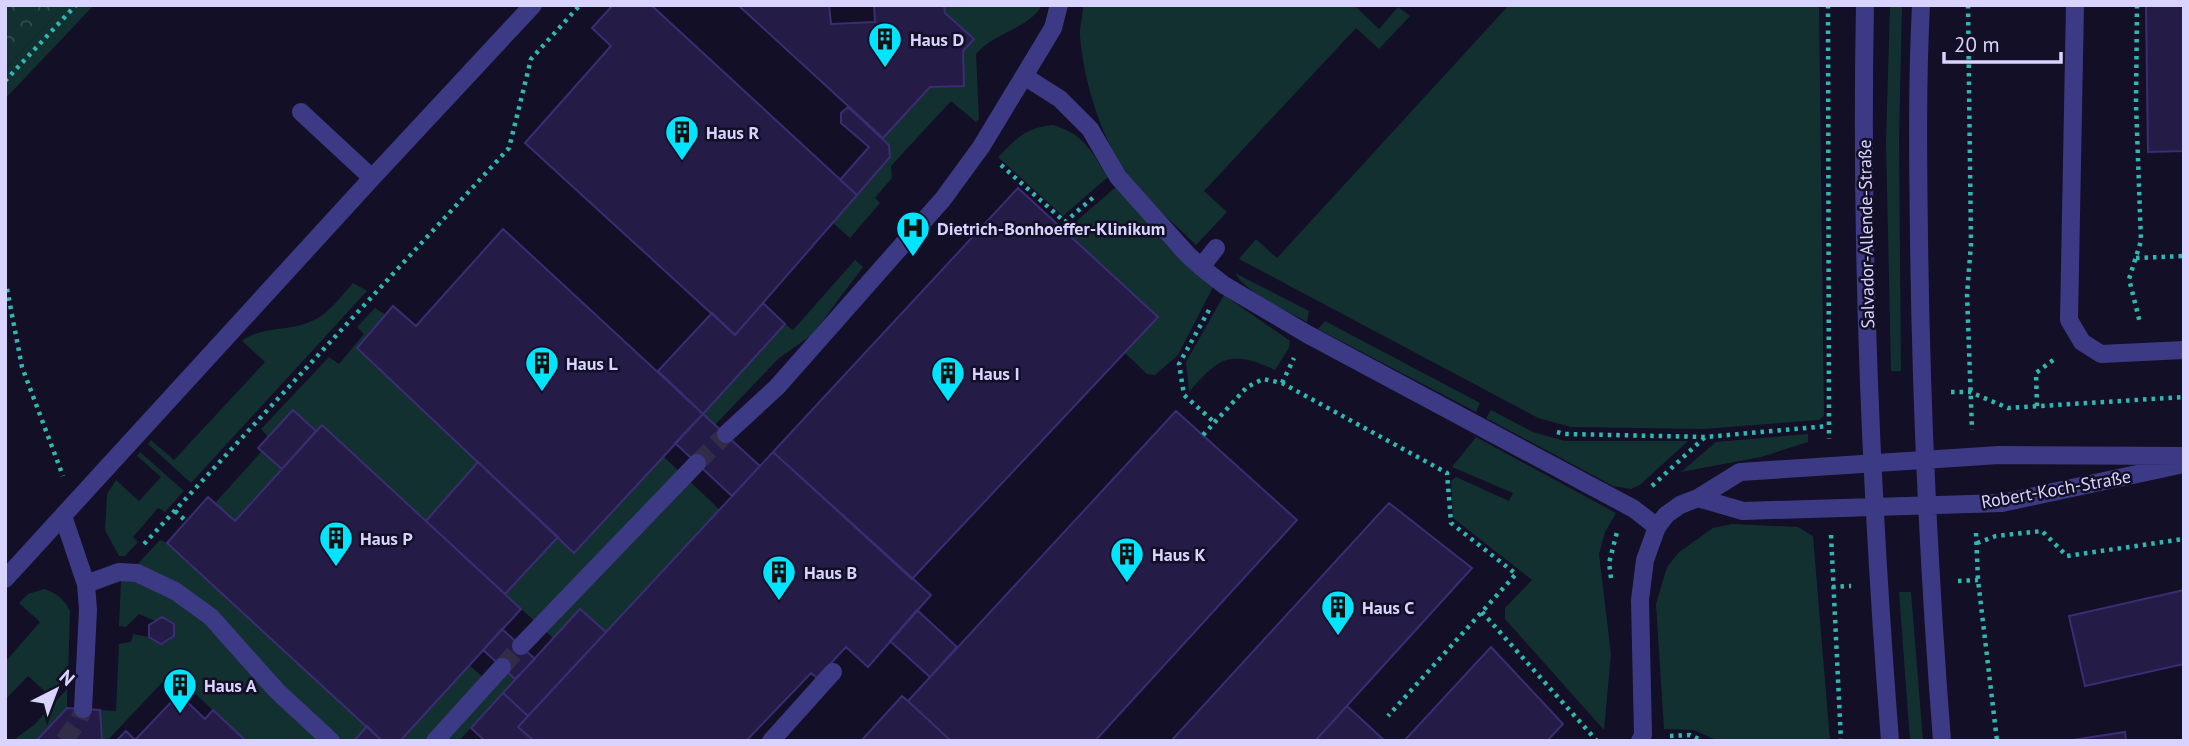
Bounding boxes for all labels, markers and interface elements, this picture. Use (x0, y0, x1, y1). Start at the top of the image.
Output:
building icon: Haus D (866, 20, 904, 69)
scale bar (1944, 21, 2061, 65)
place label: Haus D (910, 28, 964, 51)
text: 20 m (1954, 31, 2000, 58)
building icon: Haus R (663, 113, 701, 162)
place label: Haus R (706, 121, 759, 144)
street label: Salvador-Allende-Straße (1853, 139, 1879, 329)
hospital icon: Dietrich-Bonhoeffer-Klinikum (894, 209, 932, 258)
place label: Dietrich-Bonhoeffer-Klinikum (937, 217, 1165, 240)
building icon: Haus L (523, 344, 561, 393)
place label: Haus L (566, 352, 618, 375)
building icon: Haus I (929, 354, 967, 403)
place label: Haus I (972, 362, 1020, 385)
street label: Robert-Koch-Straße (1979, 464, 2133, 514)
building icon: Haus P (317, 519, 355, 568)
place label: Haus P (360, 527, 413, 550)
building icon: Haus K (1108, 535, 1146, 584)
place label: Haus K (1152, 543, 1206, 566)
building icon: Haus B (760, 553, 798, 602)
place label: Haus B (804, 561, 857, 584)
building icon: Haus C (1319, 588, 1357, 637)
place label: Haus C (1362, 596, 1414, 619)
north arrow (21, 655, 91, 725)
text: N (55, 664, 80, 690)
building icon: Haus A (161, 666, 199, 715)
place label: Haus A (204, 674, 257, 697)

